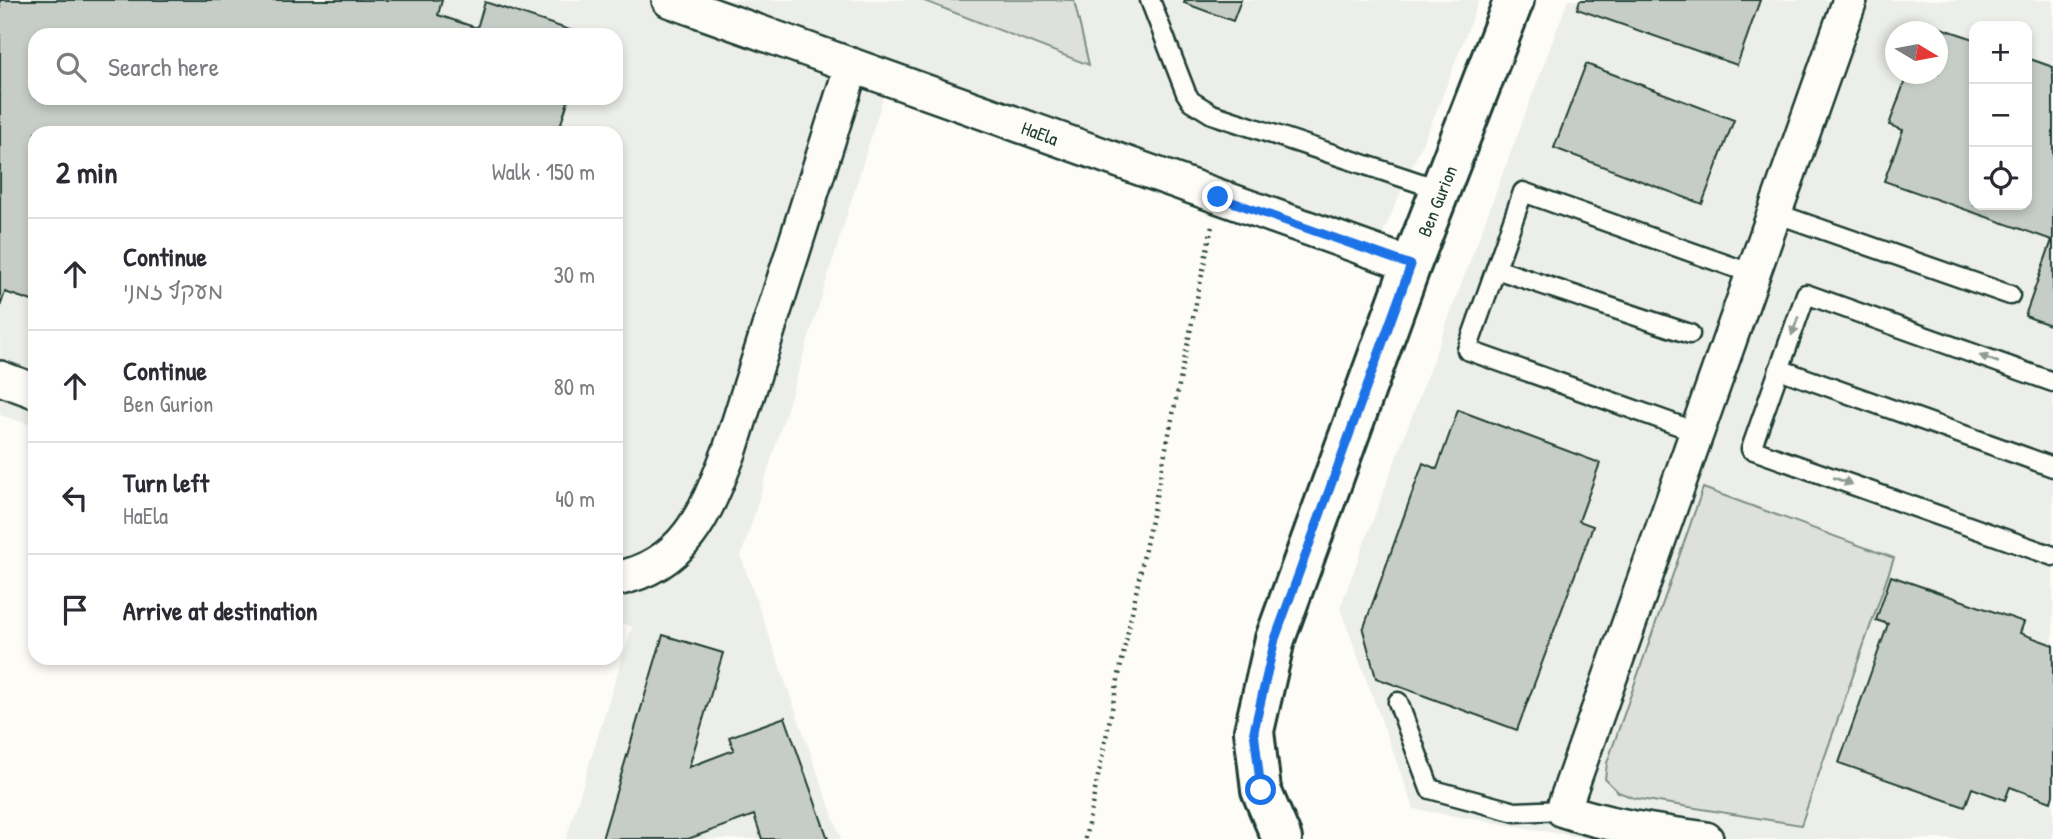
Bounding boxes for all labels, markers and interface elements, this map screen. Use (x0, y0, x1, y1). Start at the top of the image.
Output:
north arrow (1885, 21, 1948, 84)
map controls (1969, 21, 2032, 210)
button: + (1969, 21, 2032, 84)
search box (28, 28, 623, 105)
icon: search (52, 48, 90, 86)
text: Search here (108, 49, 219, 84)
button: − (1969, 84, 2032, 147)
street label: HaEla (1018, 114, 1062, 152)
button: locate (1969, 147, 2032, 210)
text: 2 min (56, 152, 118, 192)
text: Walk · 150 m (492, 156, 595, 187)
street label: Ben Gurion (1411, 161, 1463, 241)
route end (1202, 181, 1233, 212)
text: Continue (123, 239, 207, 274)
icon: ahead (56, 255, 94, 293)
text: 30 m (553, 259, 595, 290)
text: מעקף זמני (123, 275, 223, 306)
one-way arrow (1789, 315, 1800, 336)
text: Continue (123, 353, 207, 388)
one-way arrow (1978, 353, 1999, 364)
icon: ahead (56, 367, 94, 405)
text: 80 m (554, 371, 595, 402)
text: Ben Gurion (123, 388, 213, 419)
text: Turn left (123, 465, 209, 500)
one-way arrow (1832, 476, 1853, 487)
icon: left (56, 479, 94, 517)
text: 40 m (555, 483, 595, 514)
text: HaEla (123, 500, 168, 531)
icon: arrive (56, 591, 94, 629)
text: Arrive at destination (123, 593, 318, 628)
route start (1245, 774, 1276, 805)

